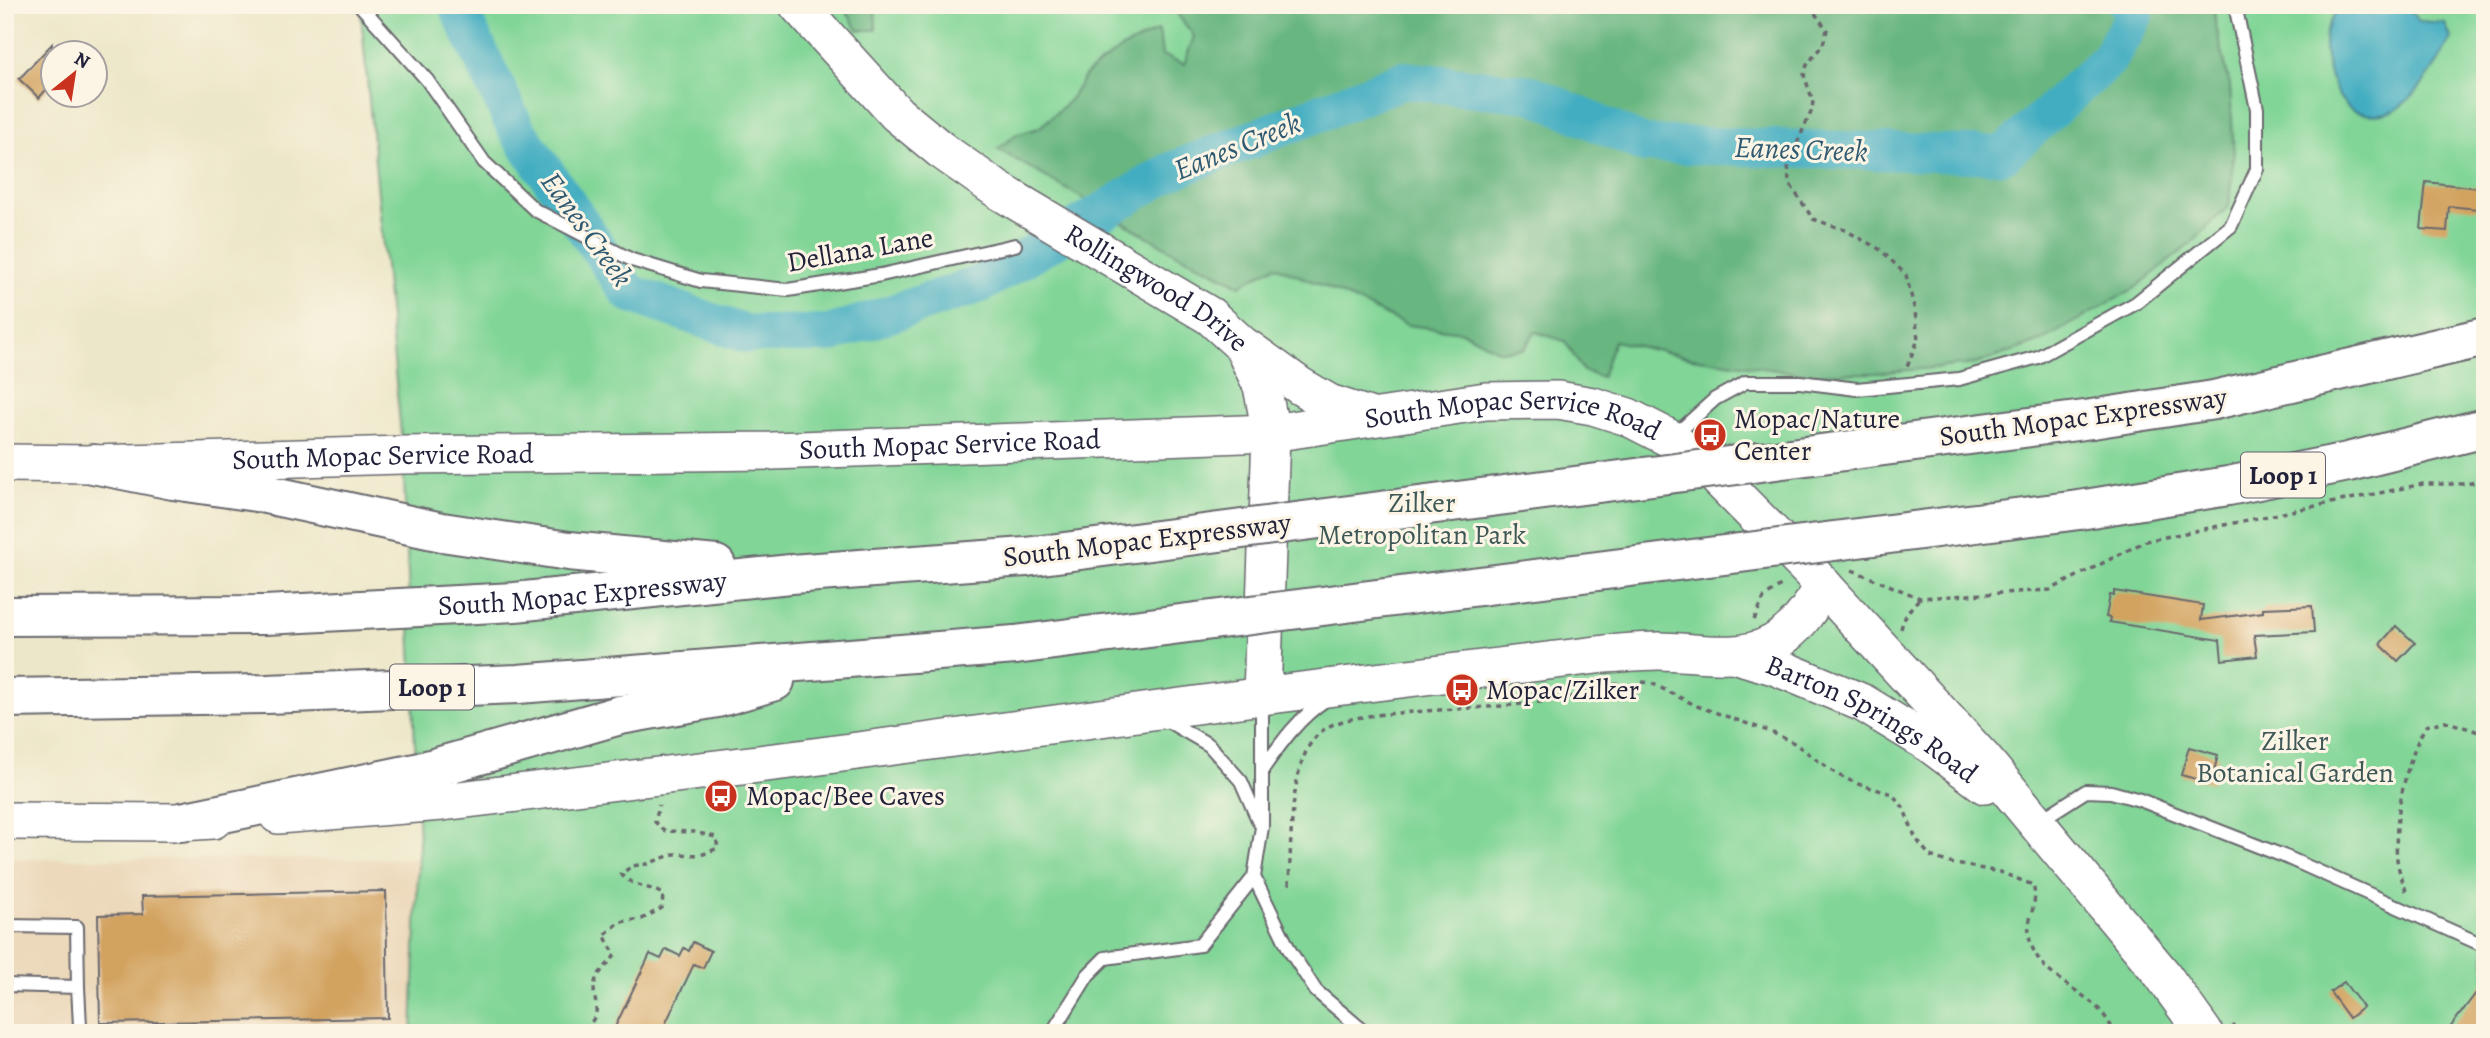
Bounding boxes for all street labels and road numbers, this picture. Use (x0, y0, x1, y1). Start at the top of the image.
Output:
street label: Rollingwood Drive (1057, 215, 1257, 361)
street label: Dellana Lane (784, 218, 936, 282)
street label: South Mopac Expressway (1937, 378, 2230, 456)
street label: South Mopac Service Road (1362, 381, 1669, 450)
street label: South Mopac Service Road (798, 420, 1102, 469)
street label: South Mopac Service Road (231, 435, 535, 479)
road number: Loop 1 (2241, 453, 2325, 498)
street label: South Mopac Expressway (1001, 503, 1294, 577)
street label: South Mopac Expressway (437, 562, 729, 625)
street label: Barton Springs Road (1760, 646, 1986, 793)
road number: Loop 1 (390, 664, 474, 709)

